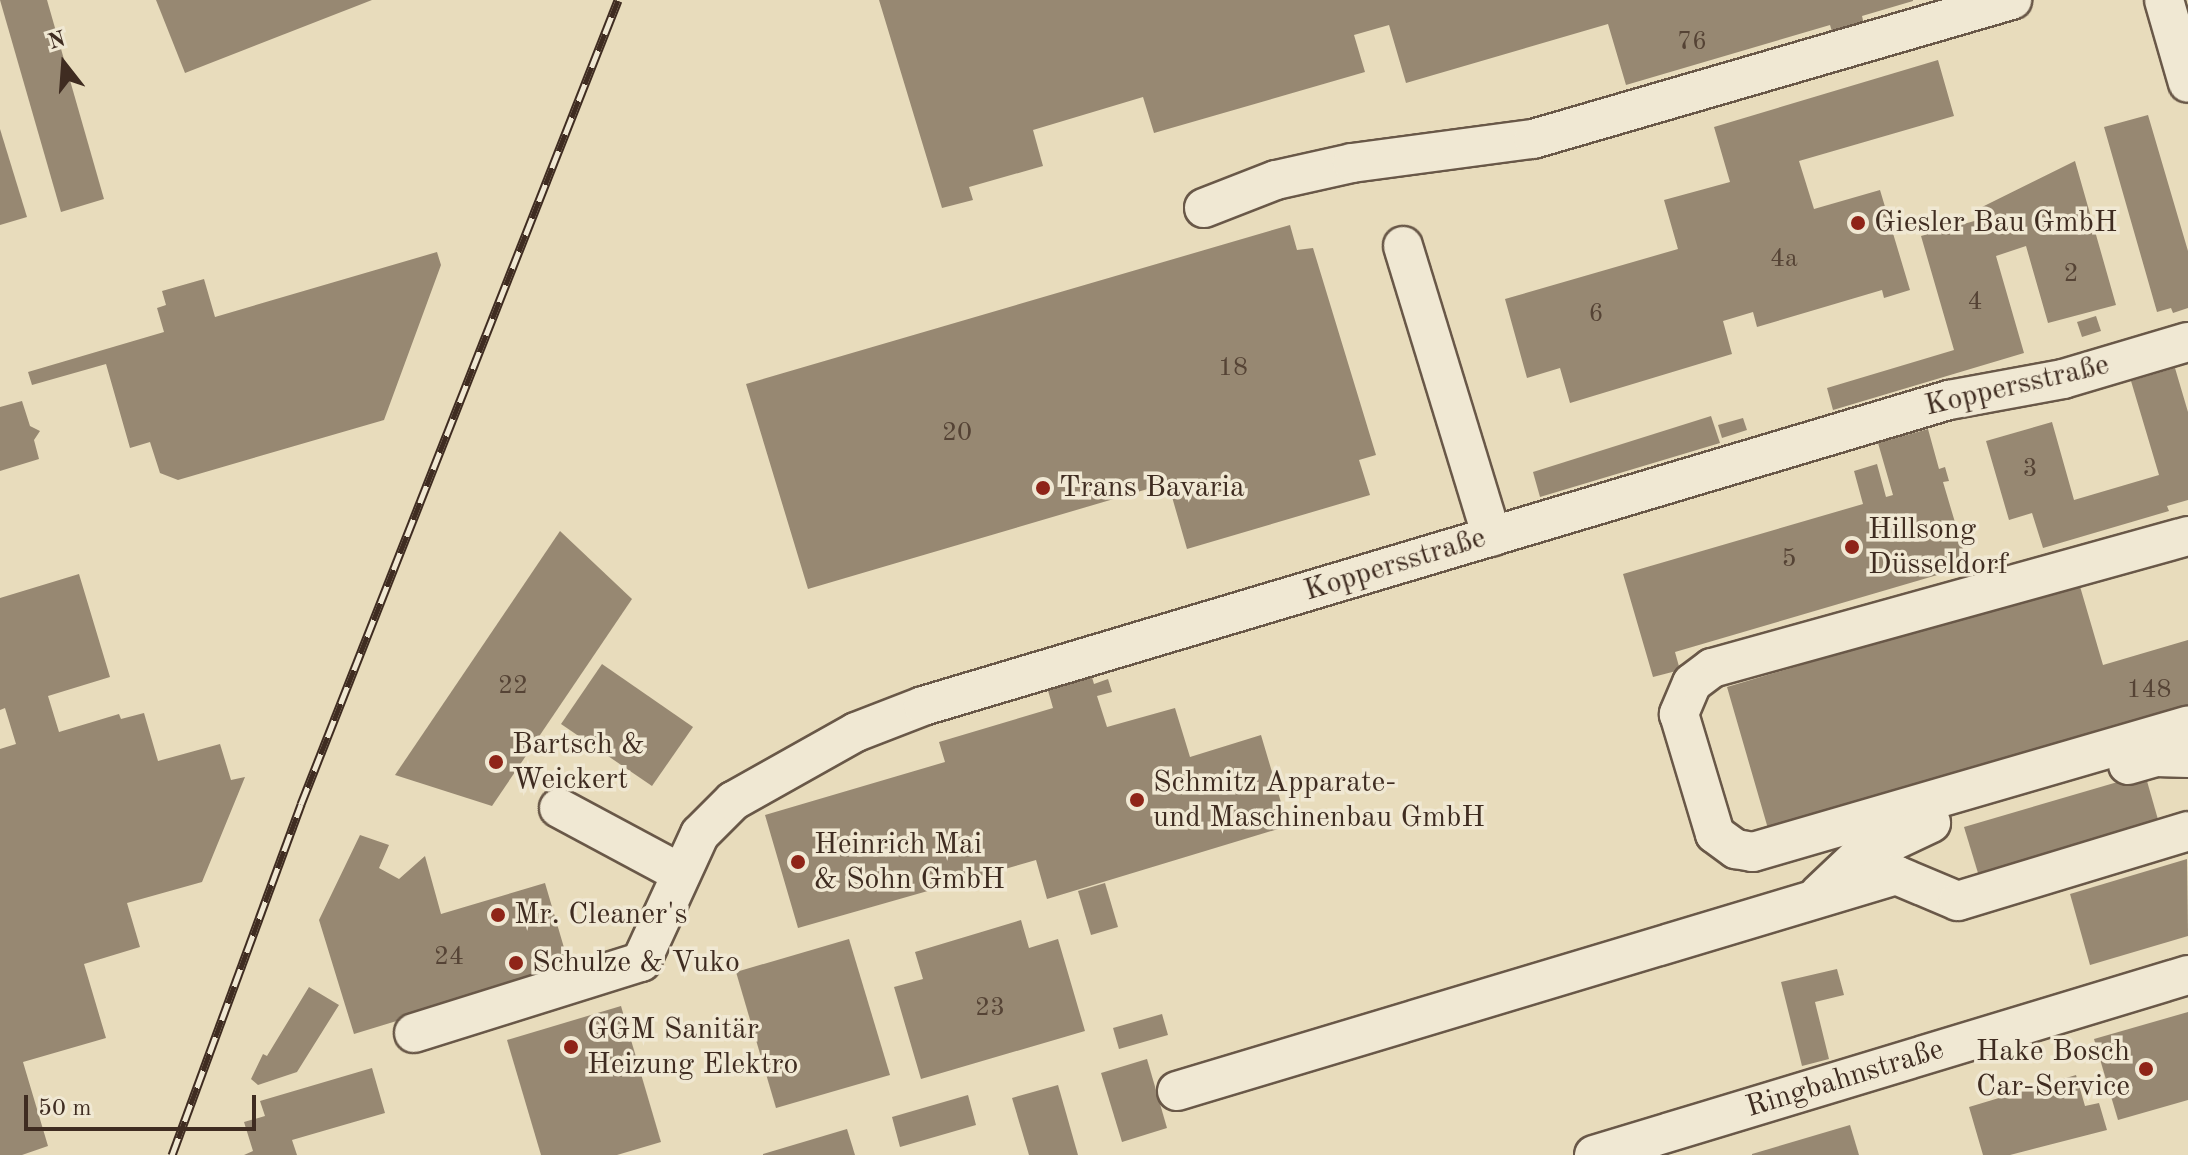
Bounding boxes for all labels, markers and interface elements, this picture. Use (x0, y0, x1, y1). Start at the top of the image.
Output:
north arrow (24, 24, 104, 104)
house number: 76 (1677, 27, 1707, 59)
text: N (46, 28, 68, 54)
place label: Giesler Bau GmbH (1874, 205, 2117, 241)
marker: Giesler Bau GmbH (1849, 214, 1867, 232)
house number: 4a (1770, 244, 1798, 276)
house number: 2 (2063, 259, 2079, 291)
house number: 4 (1967, 287, 1983, 319)
house number: 6 (1588, 299, 1604, 331)
street label: Koppersstraße (1921, 347, 2113, 425)
house number: 18 (1218, 353, 1248, 385)
house number: 20 (942, 418, 972, 450)
house number: 3 (2022, 454, 2038, 486)
place label: Trans Bavaria (1059, 470, 1245, 506)
marker: Trans Bavaria (1034, 479, 1052, 497)
place label: Hillsong Düsseldorf (1868, 512, 2008, 582)
street label: Koppersstraße (1300, 520, 1490, 610)
marker: Hillsong Düsseldorf (1843, 538, 1861, 556)
house number: 5 (1781, 544, 1797, 576)
house number: 22 (498, 671, 528, 703)
house number: 148 (2126, 675, 2172, 707)
place label: Bartsch & Weickert (512, 727, 645, 798)
marker: Bartsch & Weickert (487, 753, 505, 771)
place label: Schmitz Apparate- und Maschinenbau GmbH (1153, 765, 1485, 836)
marker: Schmitz Apparate- und Maschinenbau GmbH (1128, 791, 1146, 809)
place label: Heinrich Mai & Sohn GmbH (814, 827, 1005, 898)
marker: Heinrich Mai & Sohn GmbH (789, 853, 807, 871)
place label: Mr. Cleaner's (514, 897, 688, 933)
marker: Mr. Cleaner's (489, 906, 507, 924)
house number: 24 (434, 942, 464, 974)
place label: Schulze & Vuko (532, 945, 740, 981)
marker: Schulze & Vuko (507, 954, 525, 972)
house number: 23 (975, 993, 1005, 1025)
place label: GGM Sanitär Heizung Elektro (587, 1012, 798, 1082)
street label: Ringbahnstraße (1742, 1032, 1948, 1126)
place label: Hake Bosch Car-Service (1976, 1034, 2130, 1104)
marker: GGM Sanitär Heizung Elektro (562, 1038, 580, 1056)
marker: Hake Bosch Car-Service (2137, 1060, 2155, 1078)
scale bar (28, 1079, 260, 1129)
text: 50 m (38, 1097, 92, 1121)

